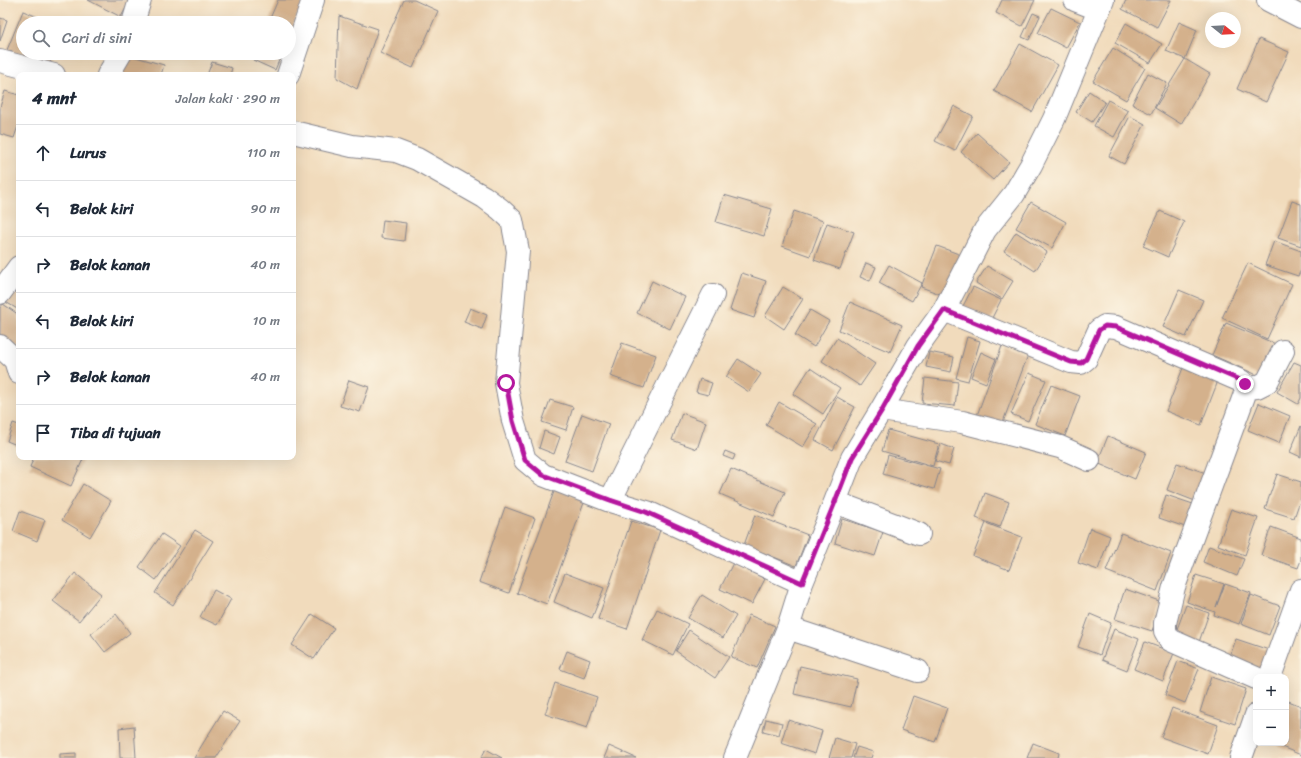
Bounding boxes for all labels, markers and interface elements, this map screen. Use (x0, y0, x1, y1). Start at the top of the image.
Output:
north arrow (1205, 12, 1241, 48)
search box (16, 16, 296, 60)
text: Cari di sini (62, 25, 132, 51)
icon: search (30, 27, 52, 49)
text: 4 mnt (32, 83, 76, 113)
text: Jalan kaki · 290 m (176, 87, 280, 110)
text: Lurus (70, 140, 106, 166)
text: 110 m (247, 141, 280, 164)
icon: ahead (32, 142, 54, 164)
text: Belok kiri (70, 196, 133, 222)
text: 90 m (250, 197, 280, 220)
icon: left (32, 198, 54, 220)
text: Belok kanan (70, 252, 150, 278)
text: 40 m (250, 253, 280, 276)
icon: right (32, 254, 54, 276)
text: Belok kiri (70, 308, 133, 334)
text: 10 m (253, 309, 280, 332)
icon: left (32, 310, 54, 332)
text: Belok kanan (70, 364, 150, 390)
text: 40 m (250, 365, 280, 388)
icon: right (32, 366, 54, 388)
route start (497, 374, 515, 392)
route end (1236, 375, 1254, 393)
text: Tiba di tujuan (70, 420, 161, 446)
icon: arrive (32, 422, 54, 444)
map controls (1253, 674, 1289, 746)
button: + (1253, 674, 1289, 710)
button: − (1253, 710, 1289, 746)

